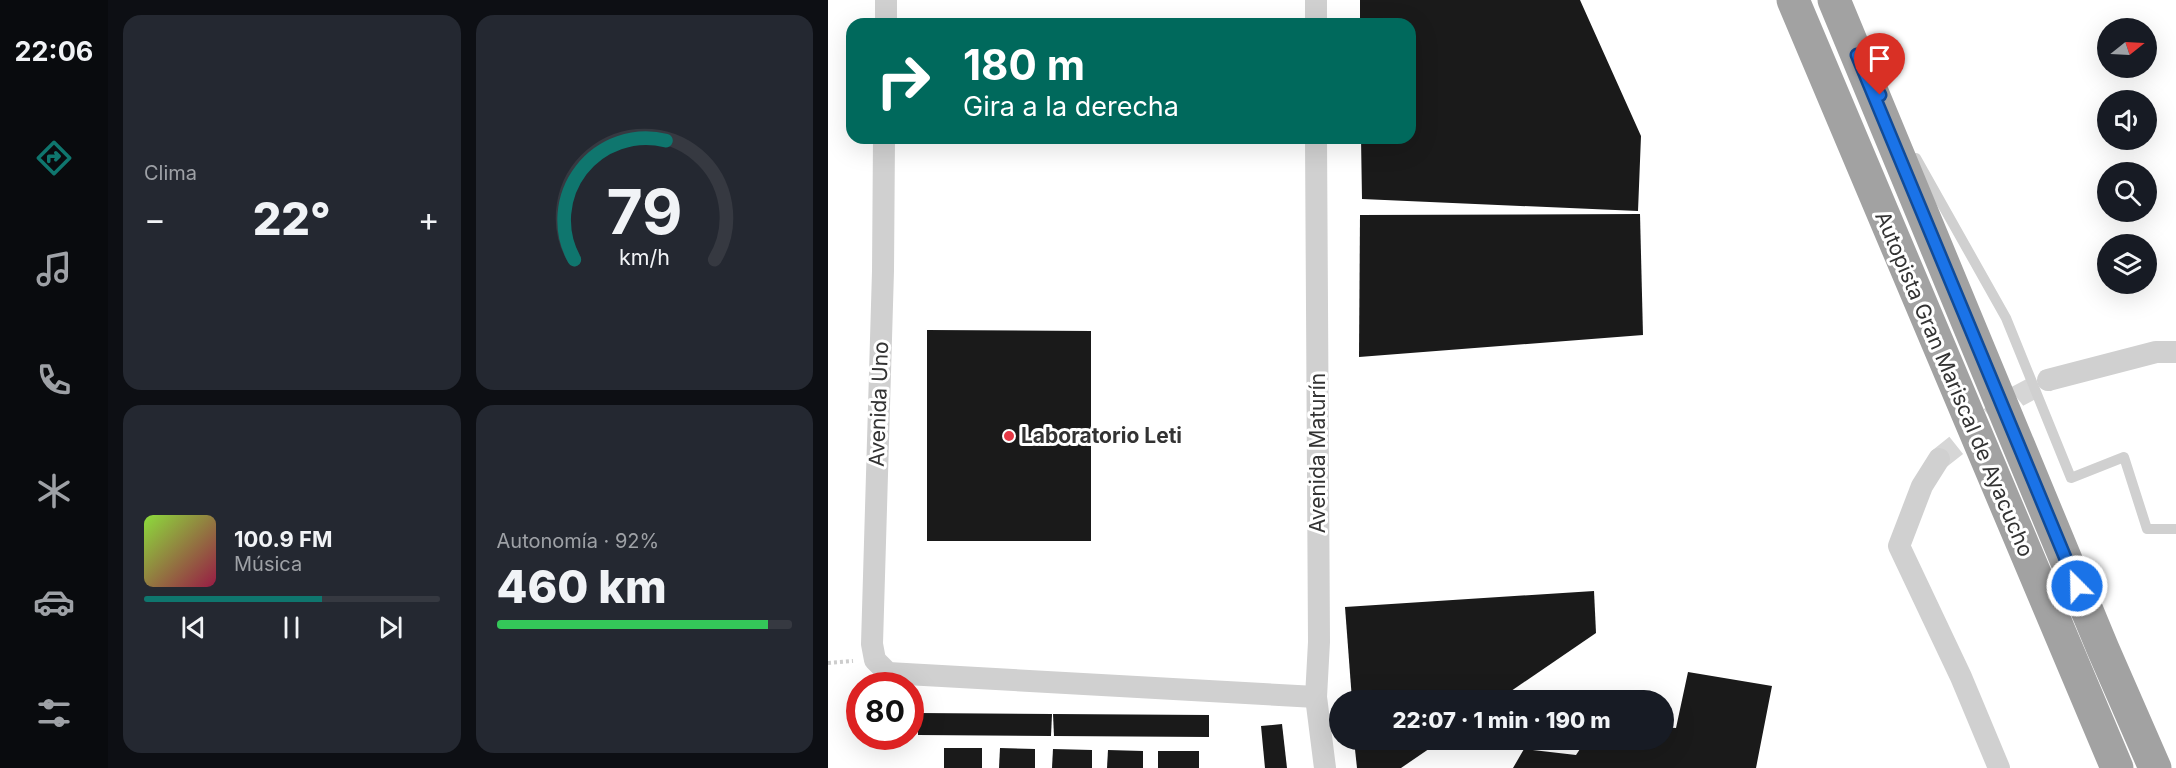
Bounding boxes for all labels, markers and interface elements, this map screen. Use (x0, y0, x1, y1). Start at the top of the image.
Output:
north arrow (2097, 18, 2157, 78)
map controls (2097, 18, 2157, 294)
pin (1854, 33, 1905, 95)
text: 22:06 (15, 35, 93, 68)
text: 180 m (963, 39, 1085, 90)
icon: right (864, 42, 942, 120)
icon: arrive (1863, 42, 1896, 75)
text: Gira a la derecha (963, 90, 1179, 123)
button: sound (2097, 90, 2157, 150)
icon: directions (33, 137, 75, 179)
text: Clima (144, 161, 197, 185)
button: search (2097, 162, 2157, 222)
text: 79 (606, 174, 682, 249)
text: 22° (253, 191, 331, 246)
text: − (144, 199, 166, 239)
text: + (418, 199, 439, 239)
street label: Autopista Gran Mariscal de Ayacucho (1870, 207, 2039, 560)
button: layers (2097, 234, 2157, 294)
text: km/h (619, 244, 670, 270)
icon: music (33, 248, 75, 290)
street label: Avenida Uno (864, 341, 893, 467)
icon: phone (33, 359, 75, 401)
street label: Avenida Maturín (1305, 373, 1330, 533)
place label: Laboratorio Leti (1021, 423, 1182, 448)
marker: Laboratorio Leti (1002, 429, 1016, 443)
icon: climate (33, 470, 75, 512)
text: 100.9 FM (234, 526, 332, 552)
text: Autonomía · 92% (497, 529, 659, 553)
text: Música (234, 552, 302, 576)
position arrow (2045, 554, 2109, 618)
text: 460 km (497, 559, 667, 614)
icon: car (33, 581, 75, 623)
icon: previous (177, 611, 210, 644)
icon: pause (275, 611, 308, 644)
icon: next (374, 611, 407, 644)
speed limit sign: 80 (846, 672, 924, 750)
icon: filters (33, 692, 75, 734)
text: 22:07 · 1 min · 190 m (1392, 707, 1611, 733)

